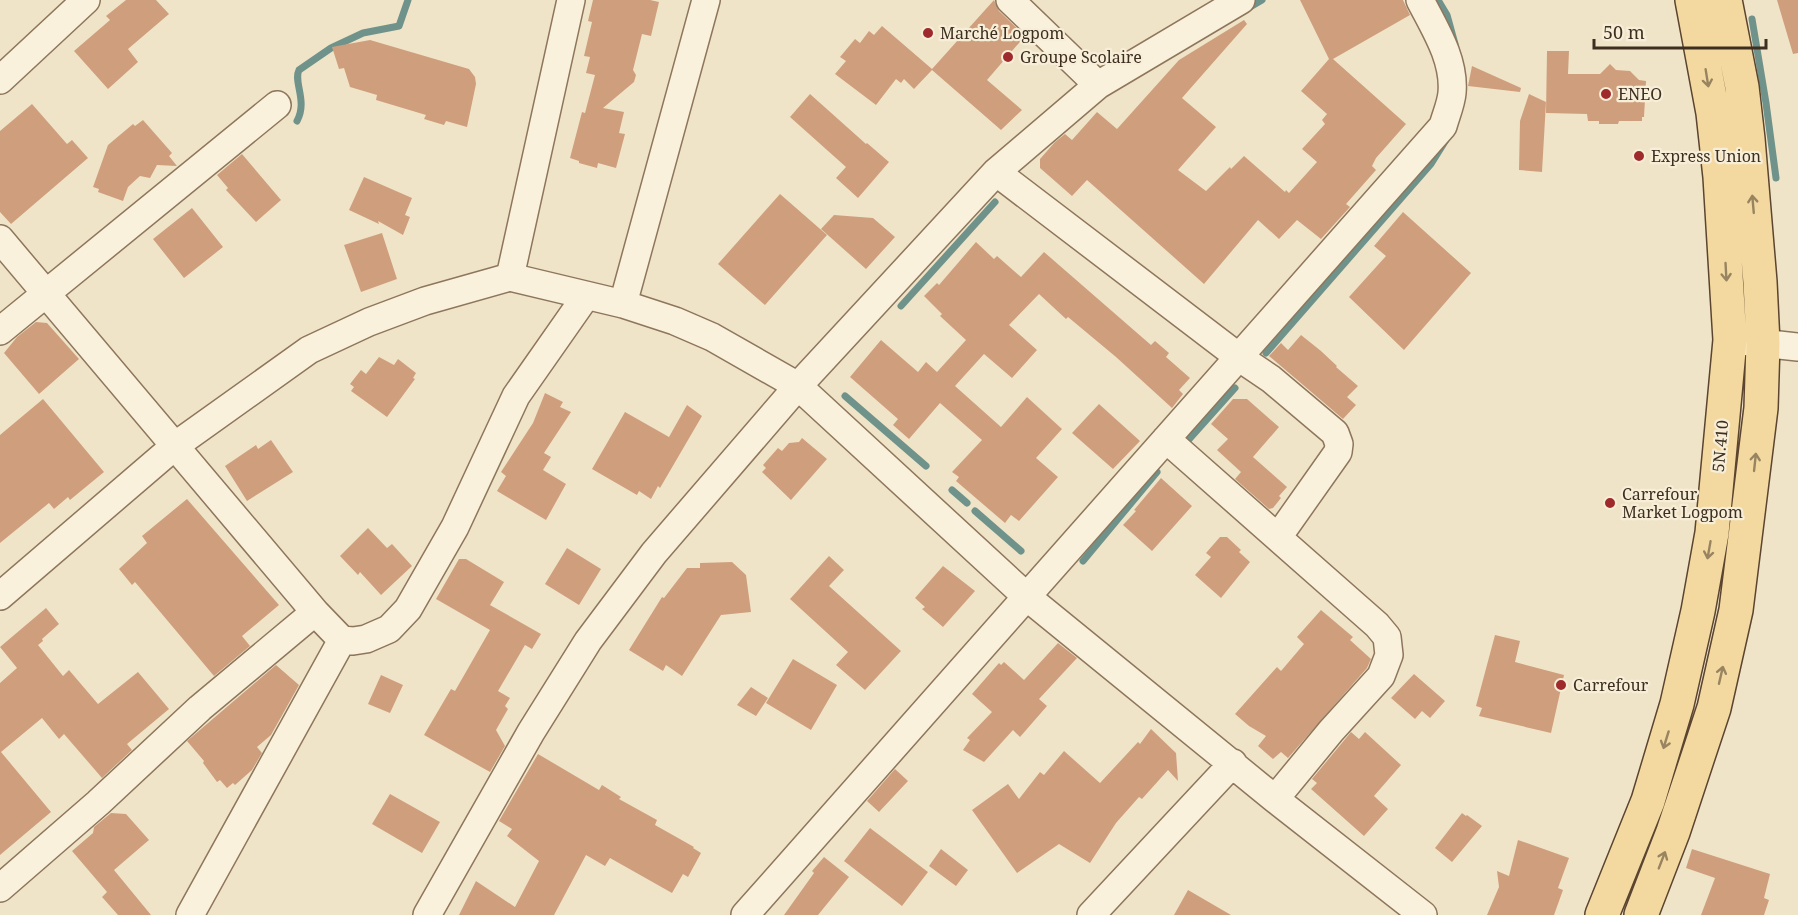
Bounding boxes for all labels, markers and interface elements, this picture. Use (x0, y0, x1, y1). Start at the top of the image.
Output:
scale bar (1594, 12, 1766, 50)
text: 50 m (1603, 20, 1645, 44)
place label: Marché Logpom (940, 22, 1064, 44)
marker: Marché Logpom (921, 26, 935, 40)
place label: Groupe Scolaire (1020, 46, 1142, 68)
marker: Groupe Scolaire (1001, 50, 1015, 64)
one-way arrow (1702, 68, 1713, 87)
place label: ENEO (1618, 83, 1662, 105)
marker: ENEO (1599, 87, 1613, 101)
place label: Express Union (1651, 145, 1761, 167)
marker: Express Union (1632, 149, 1646, 163)
one-way arrow (1748, 195, 1759, 215)
one-way arrow (1720, 261, 1731, 281)
street label: 5N.410 (1707, 419, 1733, 473)
one-way arrow (1750, 452, 1761, 472)
place label: Carrefour Market Logpom (1622, 483, 1743, 523)
marker: Carrefour Market Logpom (1603, 496, 1617, 510)
one-way arrow (1703, 539, 1714, 559)
one-way arrow (1716, 665, 1728, 684)
place label: Carrefour (1573, 674, 1649, 696)
marker: Carrefour (1554, 678, 1568, 692)
one-way arrow (1660, 730, 1671, 749)
one-way arrow (1658, 852, 1669, 870)

